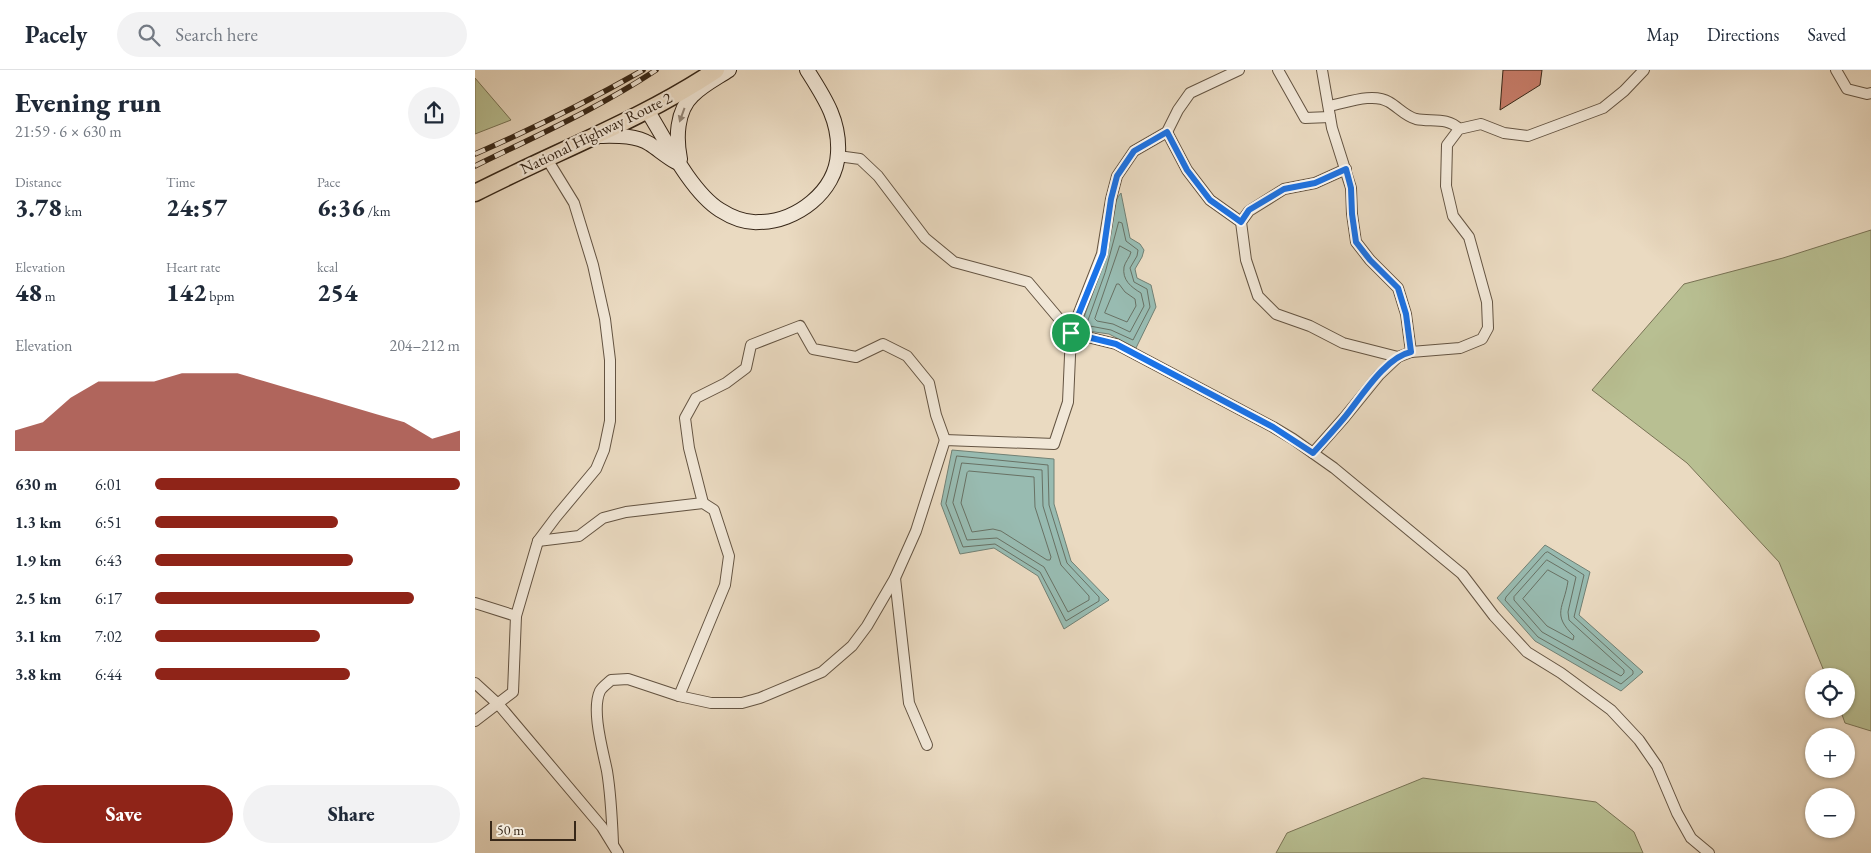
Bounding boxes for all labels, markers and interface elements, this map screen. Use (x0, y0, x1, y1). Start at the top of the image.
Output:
search box (117, 12, 467, 57)
text: Pacely (25, 19, 87, 50)
icon: search (135, 21, 163, 49)
text: Search here (175, 22, 258, 47)
text: Map (1647, 23, 1679, 46)
text: Directions (1707, 23, 1779, 46)
text: Saved (1807, 23, 1846, 46)
text: Evening run (15, 84, 161, 120)
button: share (408, 87, 460, 139)
street label: National Highway Route 2 (517, 87, 676, 179)
one-way arrow (678, 108, 686, 123)
text: 21:59 · 6 × 630 m (15, 121, 122, 142)
text: Distance (15, 173, 62, 191)
text: Time (166, 173, 195, 191)
text: Pace (317, 173, 341, 191)
text: 3.78 (15, 191, 62, 223)
text: 24:57 (166, 191, 227, 223)
text: 6:36 (317, 191, 365, 223)
text: km (62, 202, 82, 220)
text: /km (365, 202, 391, 220)
text: Elevation (15, 258, 65, 276)
text: Heart rate (166, 258, 220, 276)
text: kcal (317, 258, 338, 276)
text: 48 (15, 276, 42, 308)
text: 142 (166, 276, 207, 308)
text: 254 (317, 276, 358, 308)
text: m (42, 287, 56, 305)
text: bpm (207, 287, 235, 305)
pin (1050, 312, 1092, 354)
icon: arrive (1057, 319, 1085, 347)
text: Elevation (15, 335, 73, 356)
text: 204–212 m (389, 335, 460, 356)
text: 630 m (15, 474, 57, 495)
text: 6:01 (95, 474, 122, 495)
text: 1.3 km (15, 512, 61, 533)
text: 6:51 (95, 512, 122, 533)
text: 1.9 km (15, 550, 61, 571)
text: 6:43 (95, 550, 122, 571)
text: 2.5 km (15, 588, 61, 609)
text: 6:17 (95, 588, 122, 609)
text: 3.1 km (15, 626, 61, 647)
text: 7:02 (95, 626, 122, 647)
text: 3.8 km (15, 664, 61, 685)
text: 6:44 (95, 664, 122, 685)
map controls (1805, 668, 1855, 838)
button: locate (1805, 668, 1855, 718)
button: + (1805, 728, 1855, 778)
button: Save (15, 785, 233, 843)
button: Share (243, 785, 460, 843)
button: − (1805, 788, 1855, 838)
scale bar (490, 818, 576, 841)
text: 50 m (497, 821, 524, 839)

